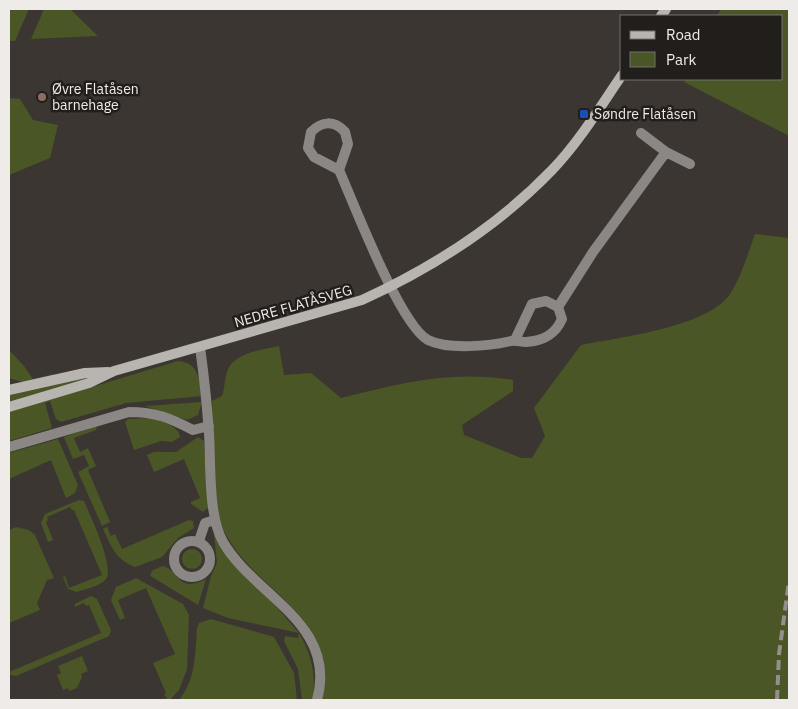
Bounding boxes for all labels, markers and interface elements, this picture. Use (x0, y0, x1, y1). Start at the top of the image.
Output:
legend (620, 15, 783, 80)
text: Road (666, 25, 701, 44)
text: Park (666, 50, 696, 69)
place label: Øvre Flatåsen barnehage (52, 80, 139, 114)
marker: Øvre Flatåsen barnehage (36, 91, 48, 103)
place label: Søndre Flatåsen (594, 105, 696, 123)
marker: Søndre Flatåsen (578, 108, 590, 120)
street label: NEDRE FLATÅSVEG (232, 280, 354, 331)

